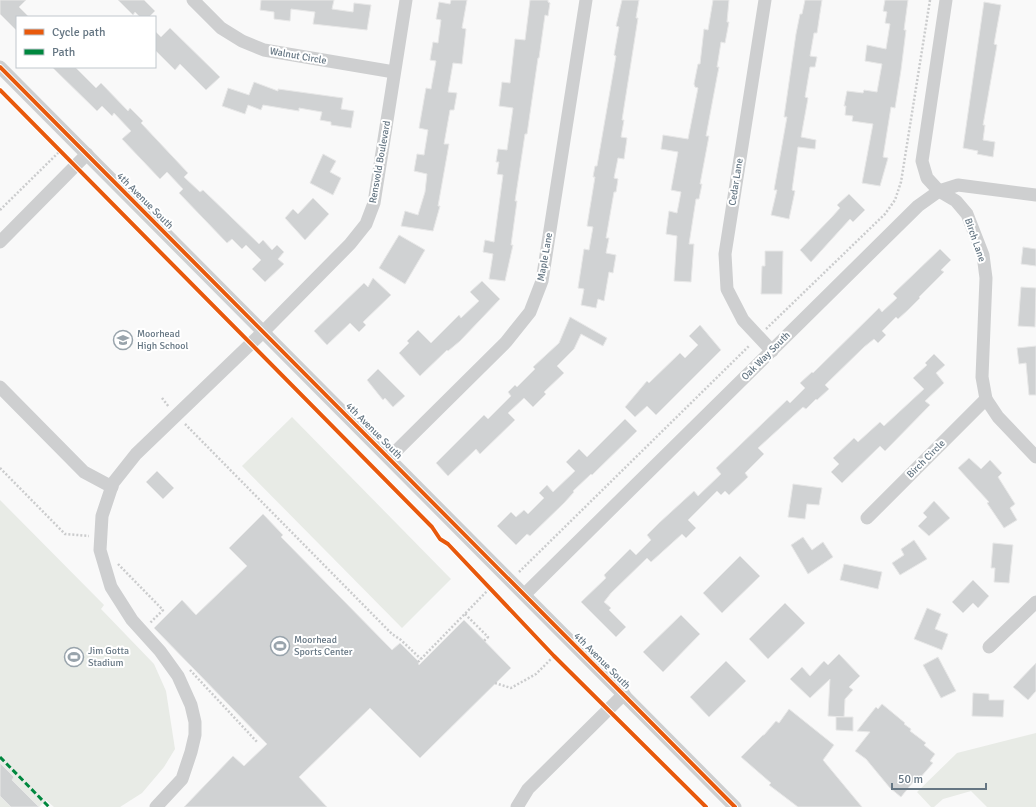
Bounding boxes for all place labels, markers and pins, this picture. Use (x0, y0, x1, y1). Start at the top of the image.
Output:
place label: Moorhead High School (137, 328, 188, 352)
school or university icon: Moorhead High School (112, 329, 134, 351)
place label: Moorhead Sports Center (294, 634, 353, 658)
sports icon: Moorhead Sports Center (269, 635, 291, 657)
place label: Jim Gotta Stadium (88, 645, 129, 669)
sports icon: Jim Gotta Stadium (63, 646, 85, 668)

